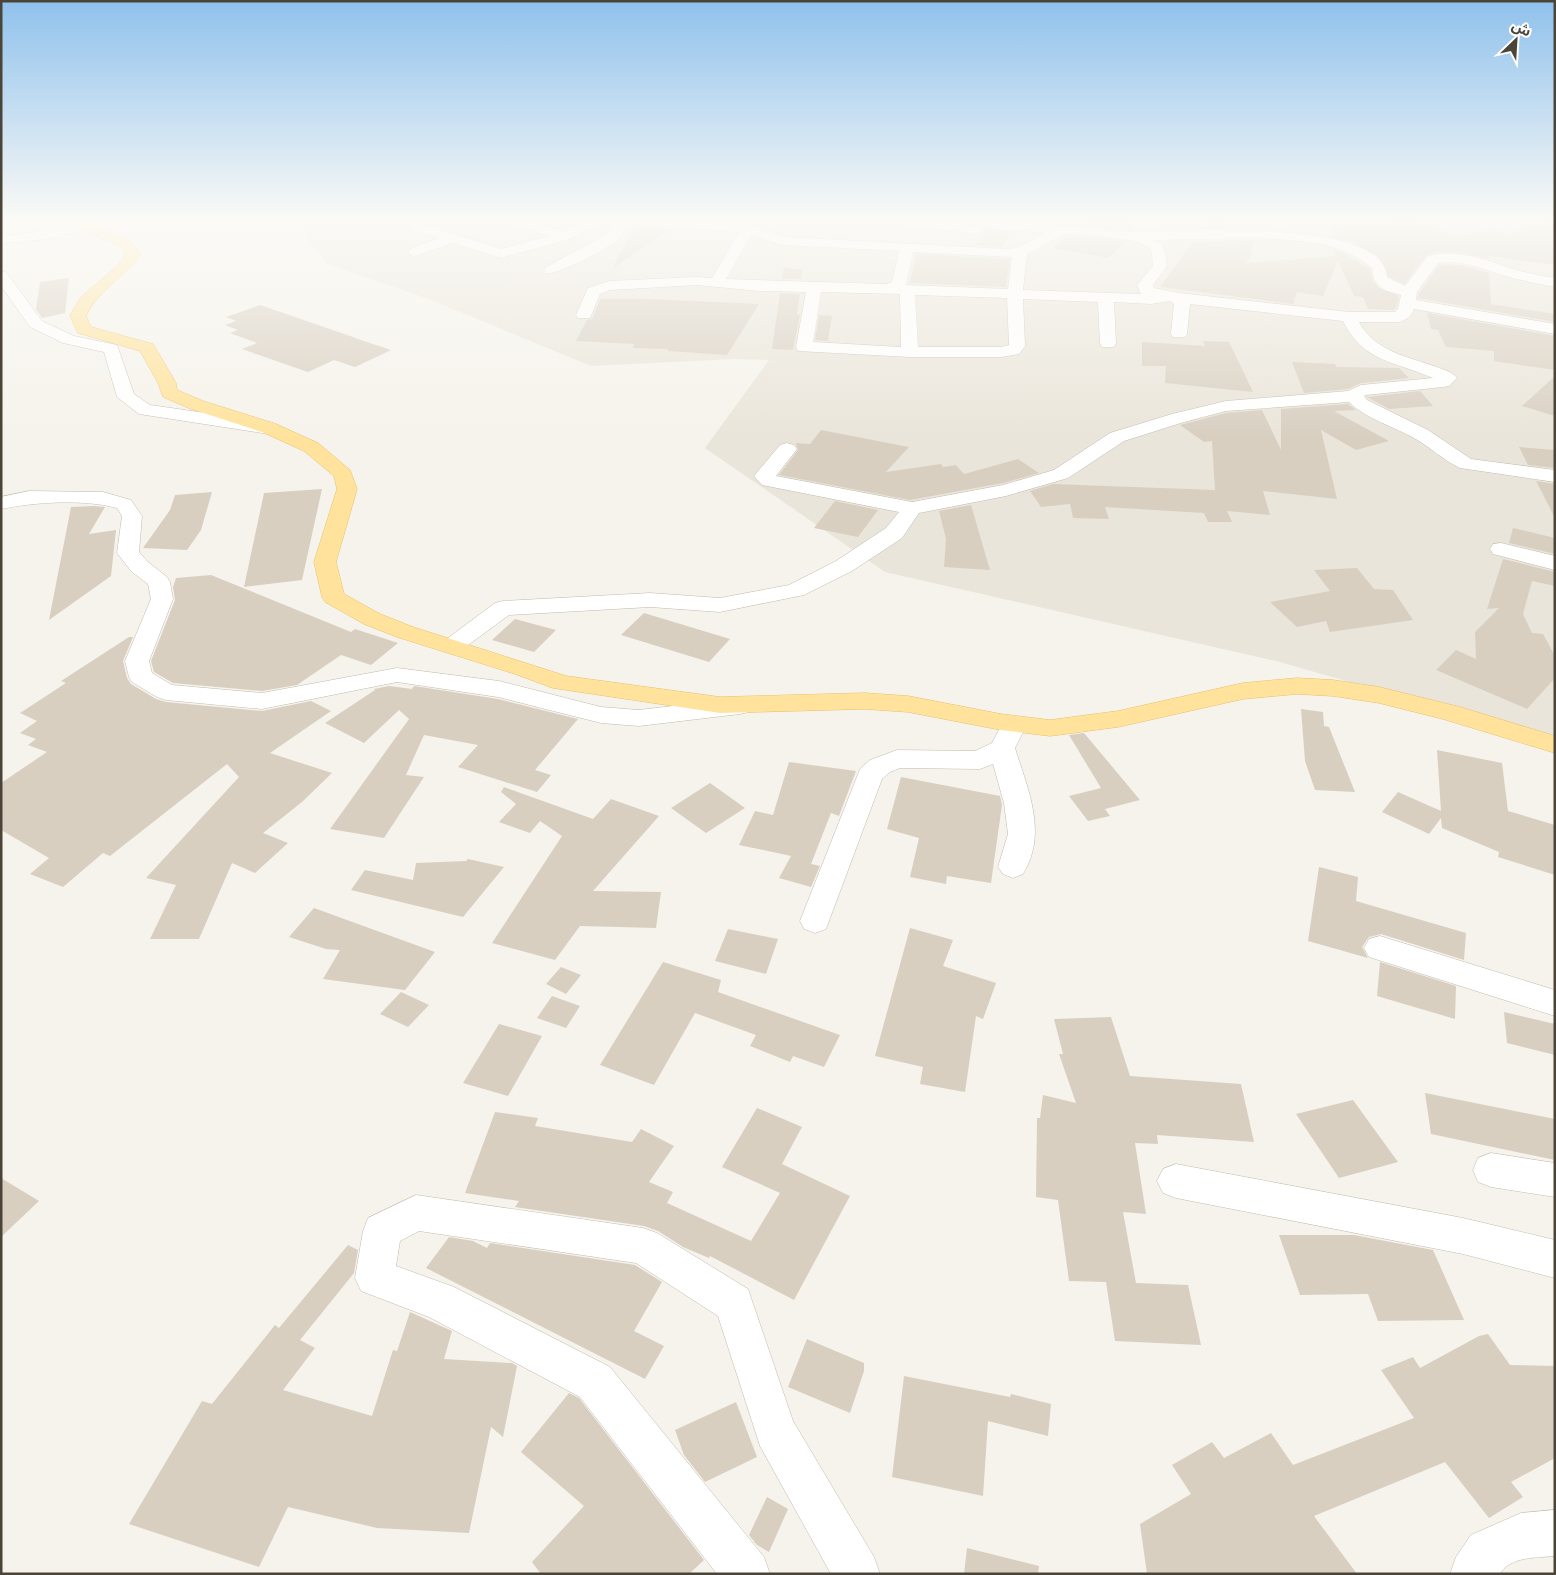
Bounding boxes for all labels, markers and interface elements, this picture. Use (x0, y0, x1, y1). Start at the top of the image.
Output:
north arrow (1491, 15, 1541, 65)
text: ش (1509, 18, 1533, 41)

